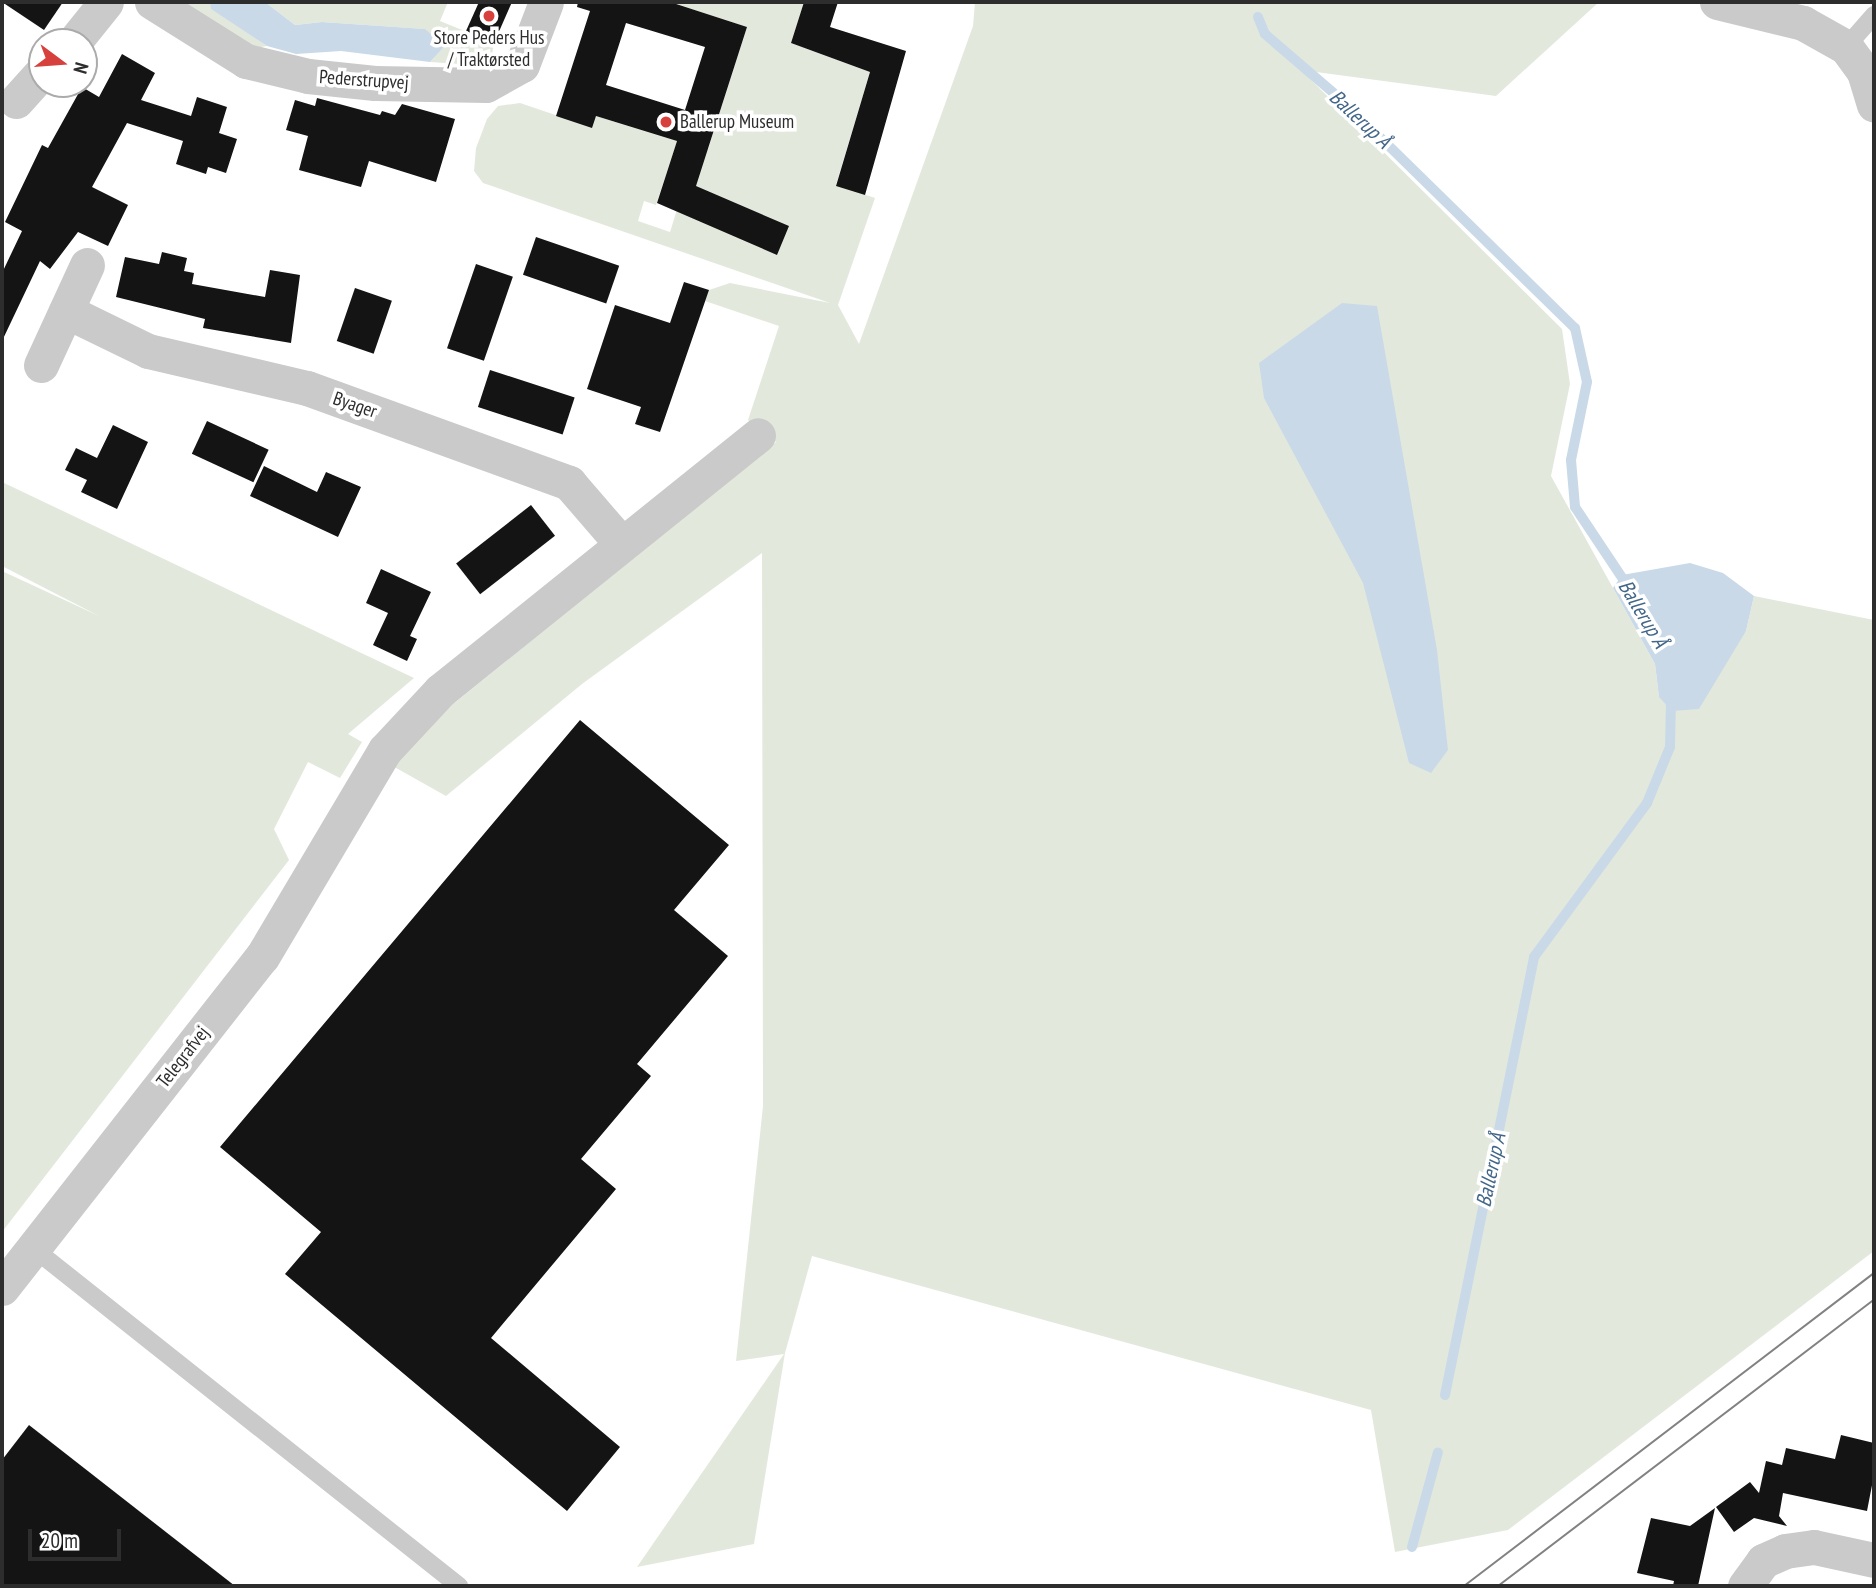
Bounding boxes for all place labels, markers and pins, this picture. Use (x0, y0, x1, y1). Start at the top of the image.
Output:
marker: Store Peders Hus / Traktørsted (481, 8, 497, 24)
place label: Store Peders Hus / Traktørsted (434, 27, 544, 71)
place label: Ballerup Museum (680, 111, 794, 133)
marker: Ballerup Museum (658, 114, 674, 130)

